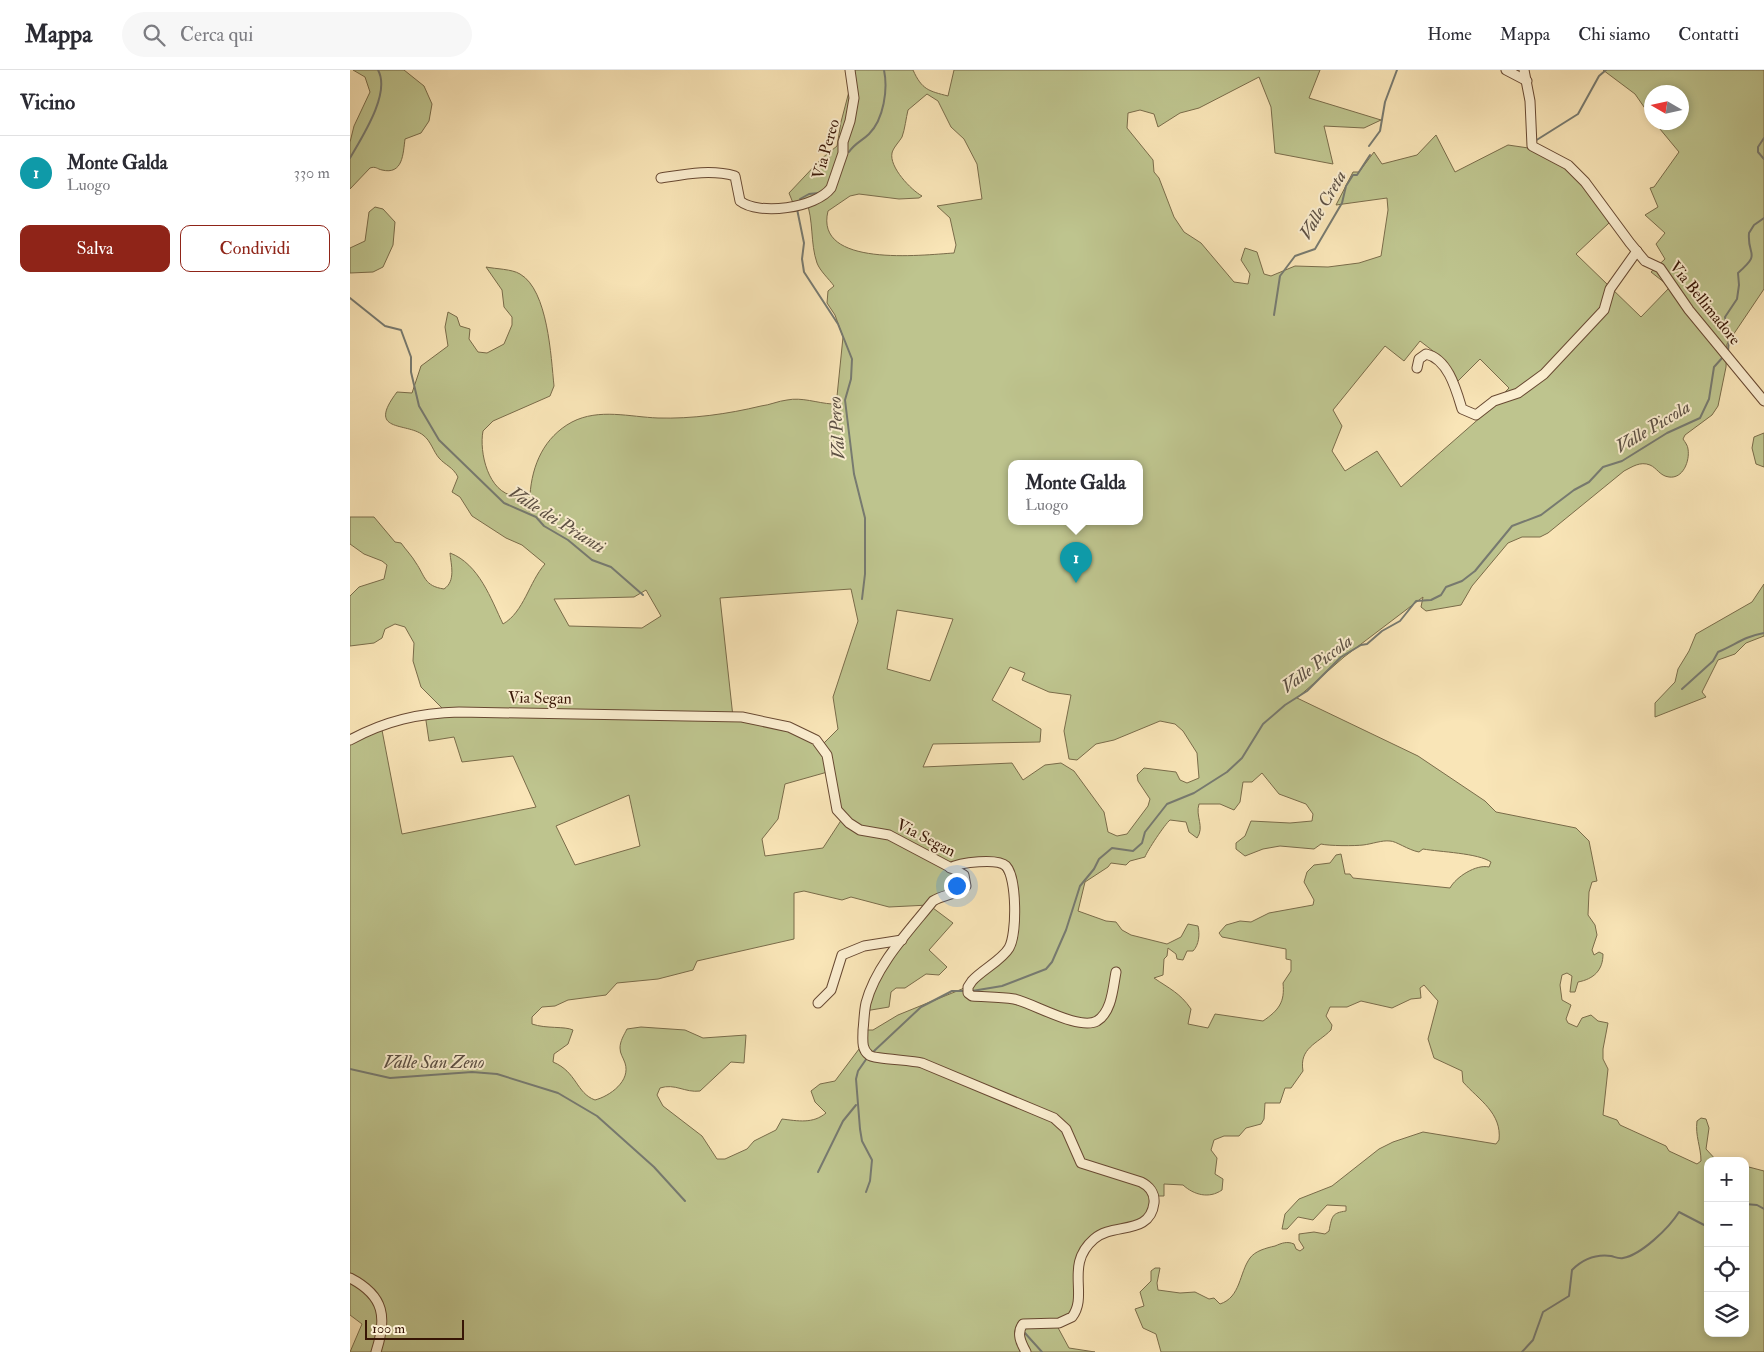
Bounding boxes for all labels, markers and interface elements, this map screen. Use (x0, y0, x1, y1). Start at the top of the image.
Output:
search box (122, 12, 472, 57)
text: Mappa (25, 19, 92, 50)
icon: search (140, 21, 168, 49)
text: Cerca qui (180, 23, 253, 47)
text: Home (1427, 23, 1472, 46)
text: Mappa (1500, 23, 1550, 46)
text: Chi siamo (1578, 23, 1650, 46)
text: Contatti (1678, 23, 1739, 46)
north arrow (1644, 85, 1689, 130)
text: Vicino (20, 89, 75, 116)
street label: Via Pereo (808, 116, 844, 181)
text: Monte Galda (67, 151, 168, 175)
text: 1 (33, 163, 39, 183)
text: 330 m (294, 163, 330, 183)
water label: Valle Creta (1294, 167, 1352, 243)
text: Luogo (67, 175, 110, 195)
button: Salva (20, 225, 170, 272)
button: Condividi (180, 225, 330, 272)
street label: Via Bellimadore (1665, 257, 1745, 349)
water label: Val Pereo (823, 396, 851, 460)
water label: Valle Piccola (1611, 396, 1695, 458)
popup (1008, 460, 1143, 525)
text: Monte Galda (1025, 471, 1126, 495)
water label: Valle dei Prianti (505, 481, 610, 559)
text: Luogo (1025, 495, 1068, 515)
pin: 1 (1060, 542, 1092, 583)
water label: Valle Piccola (1277, 630, 1357, 698)
street label: Via Segan (508, 687, 572, 709)
street label: Via Segan (893, 815, 959, 861)
your location (944, 873, 970, 899)
water label: Valle San Zeno (384, 1051, 484, 1074)
map controls (1704, 1157, 1749, 1337)
button: + (1704, 1157, 1749, 1202)
button: − (1704, 1202, 1749, 1247)
button: locate (1704, 1247, 1749, 1292)
button: layers (1704, 1292, 1749, 1337)
scale bar (365, 1317, 464, 1340)
text: 100 m (372, 1320, 405, 1337)

